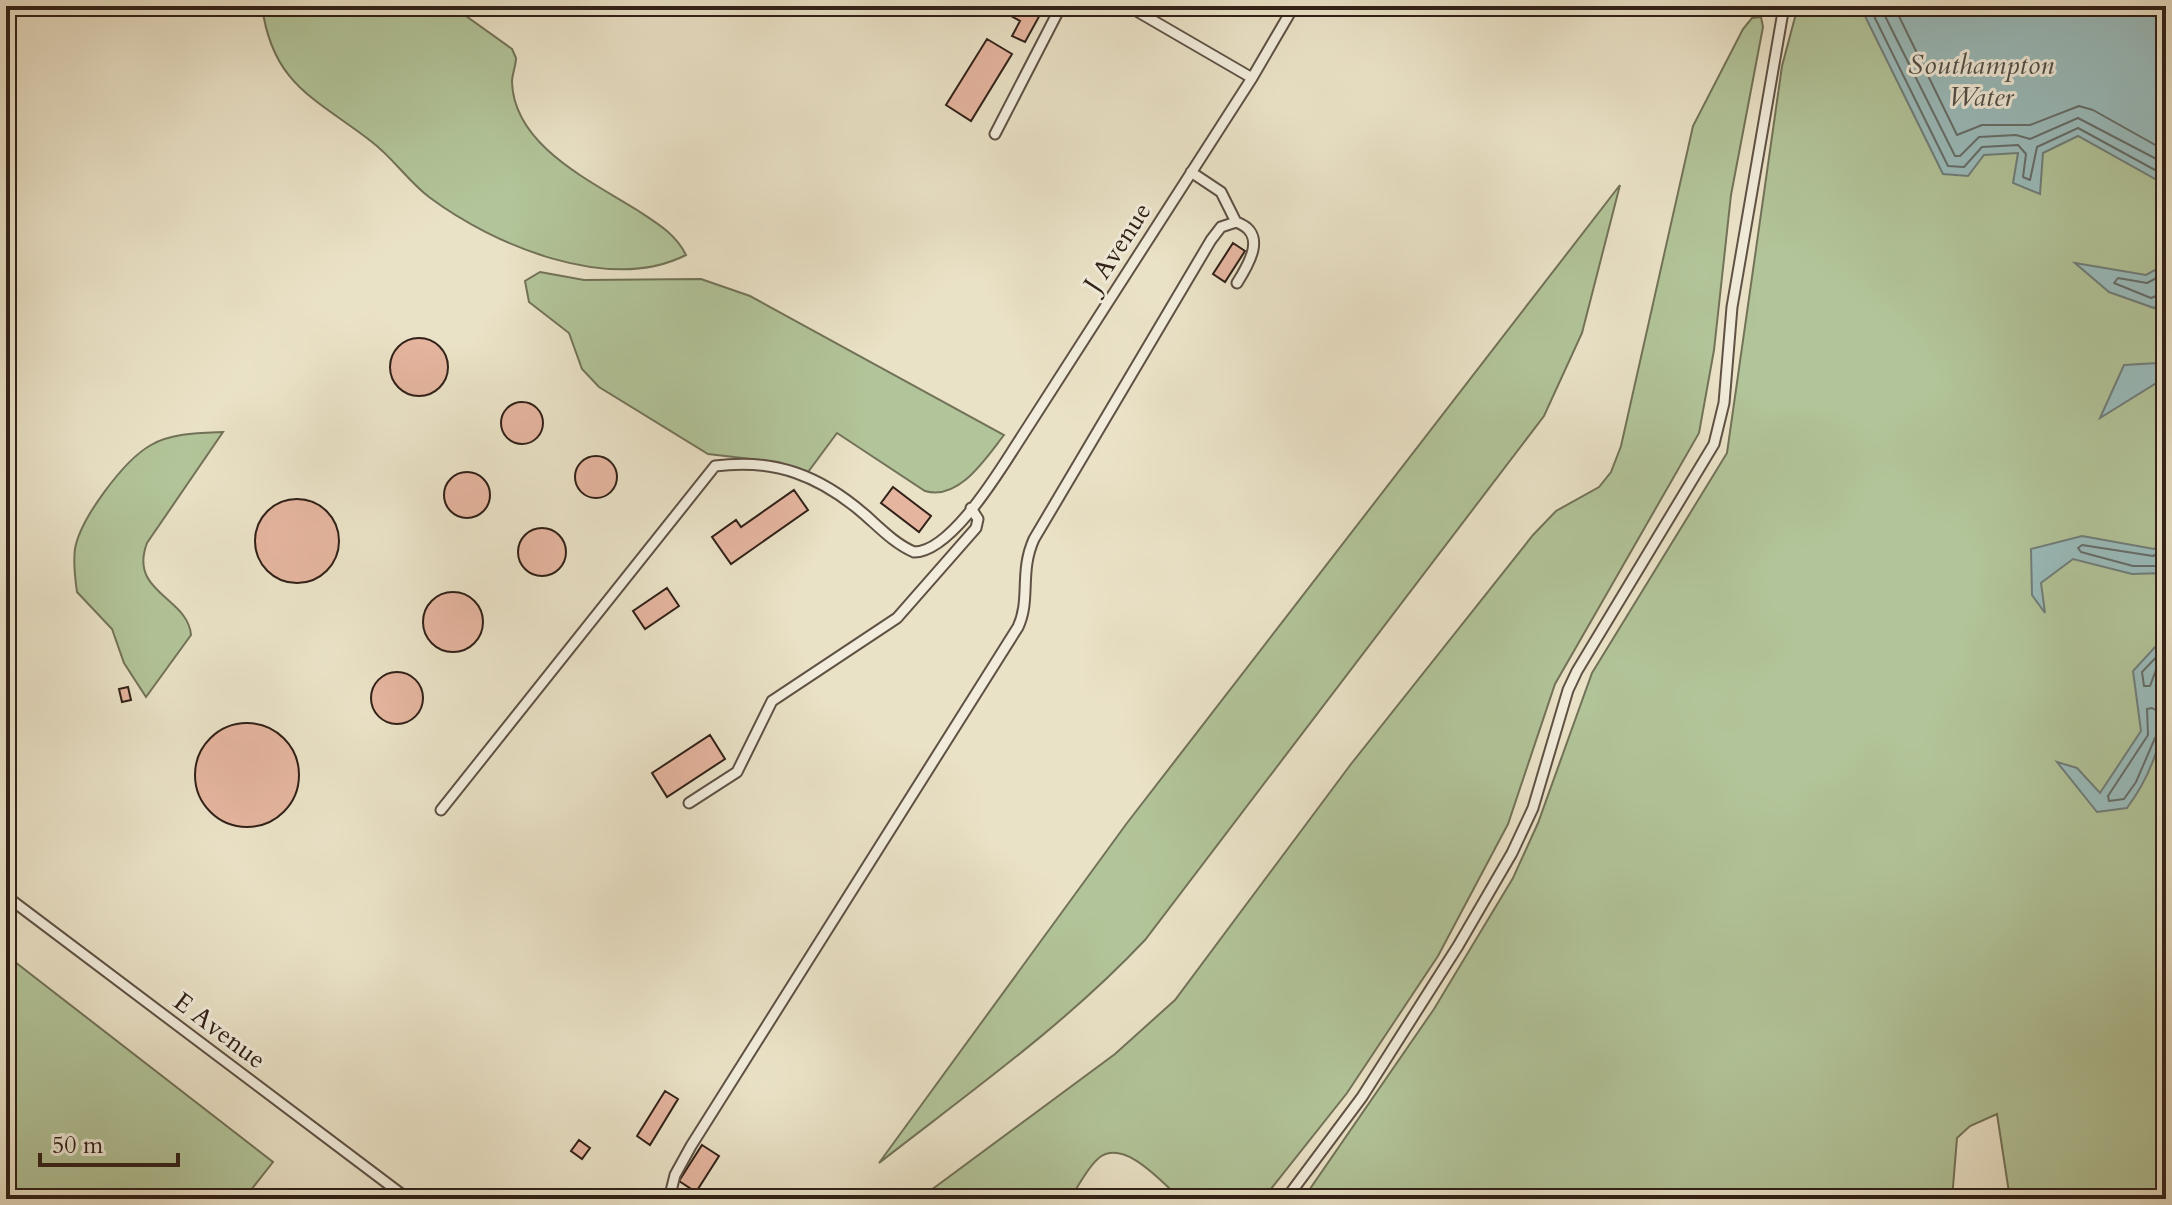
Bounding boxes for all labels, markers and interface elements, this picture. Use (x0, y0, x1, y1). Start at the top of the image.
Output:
water label: Southampton Water (1908, 46, 2054, 116)
street label: J Avenue (1073, 196, 1159, 302)
street label: E Avenue (166, 984, 273, 1077)
scale bar (40, 1117, 178, 1167)
text: 50 m (52, 1129, 104, 1162)

